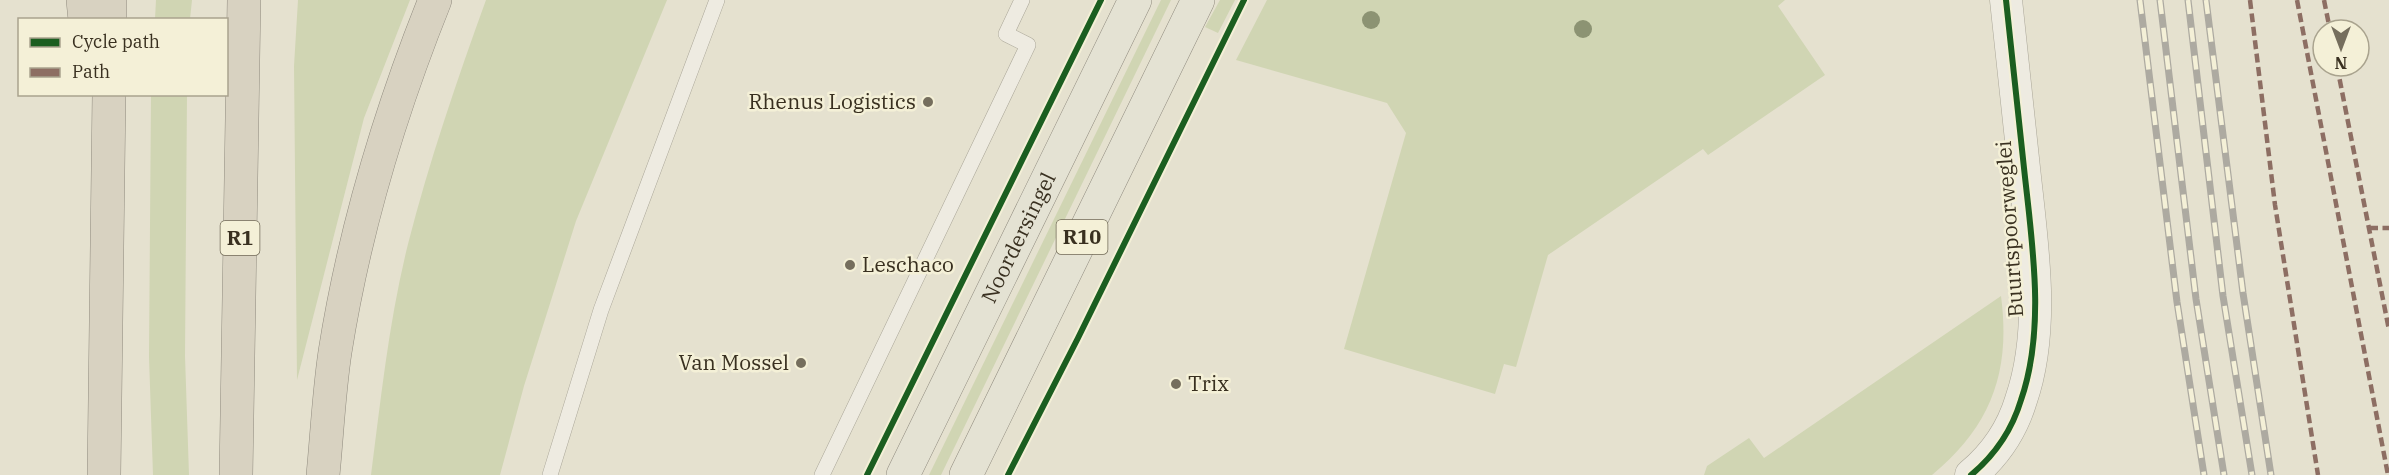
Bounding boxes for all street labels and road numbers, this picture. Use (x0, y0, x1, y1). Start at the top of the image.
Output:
street label: Buurtspoorweglei (1989, 140, 2029, 318)
street label: Noordersingel (974, 167, 1062, 307)
road number: R10 (1056, 220, 1108, 254)
road number: R1 (220, 221, 260, 255)

